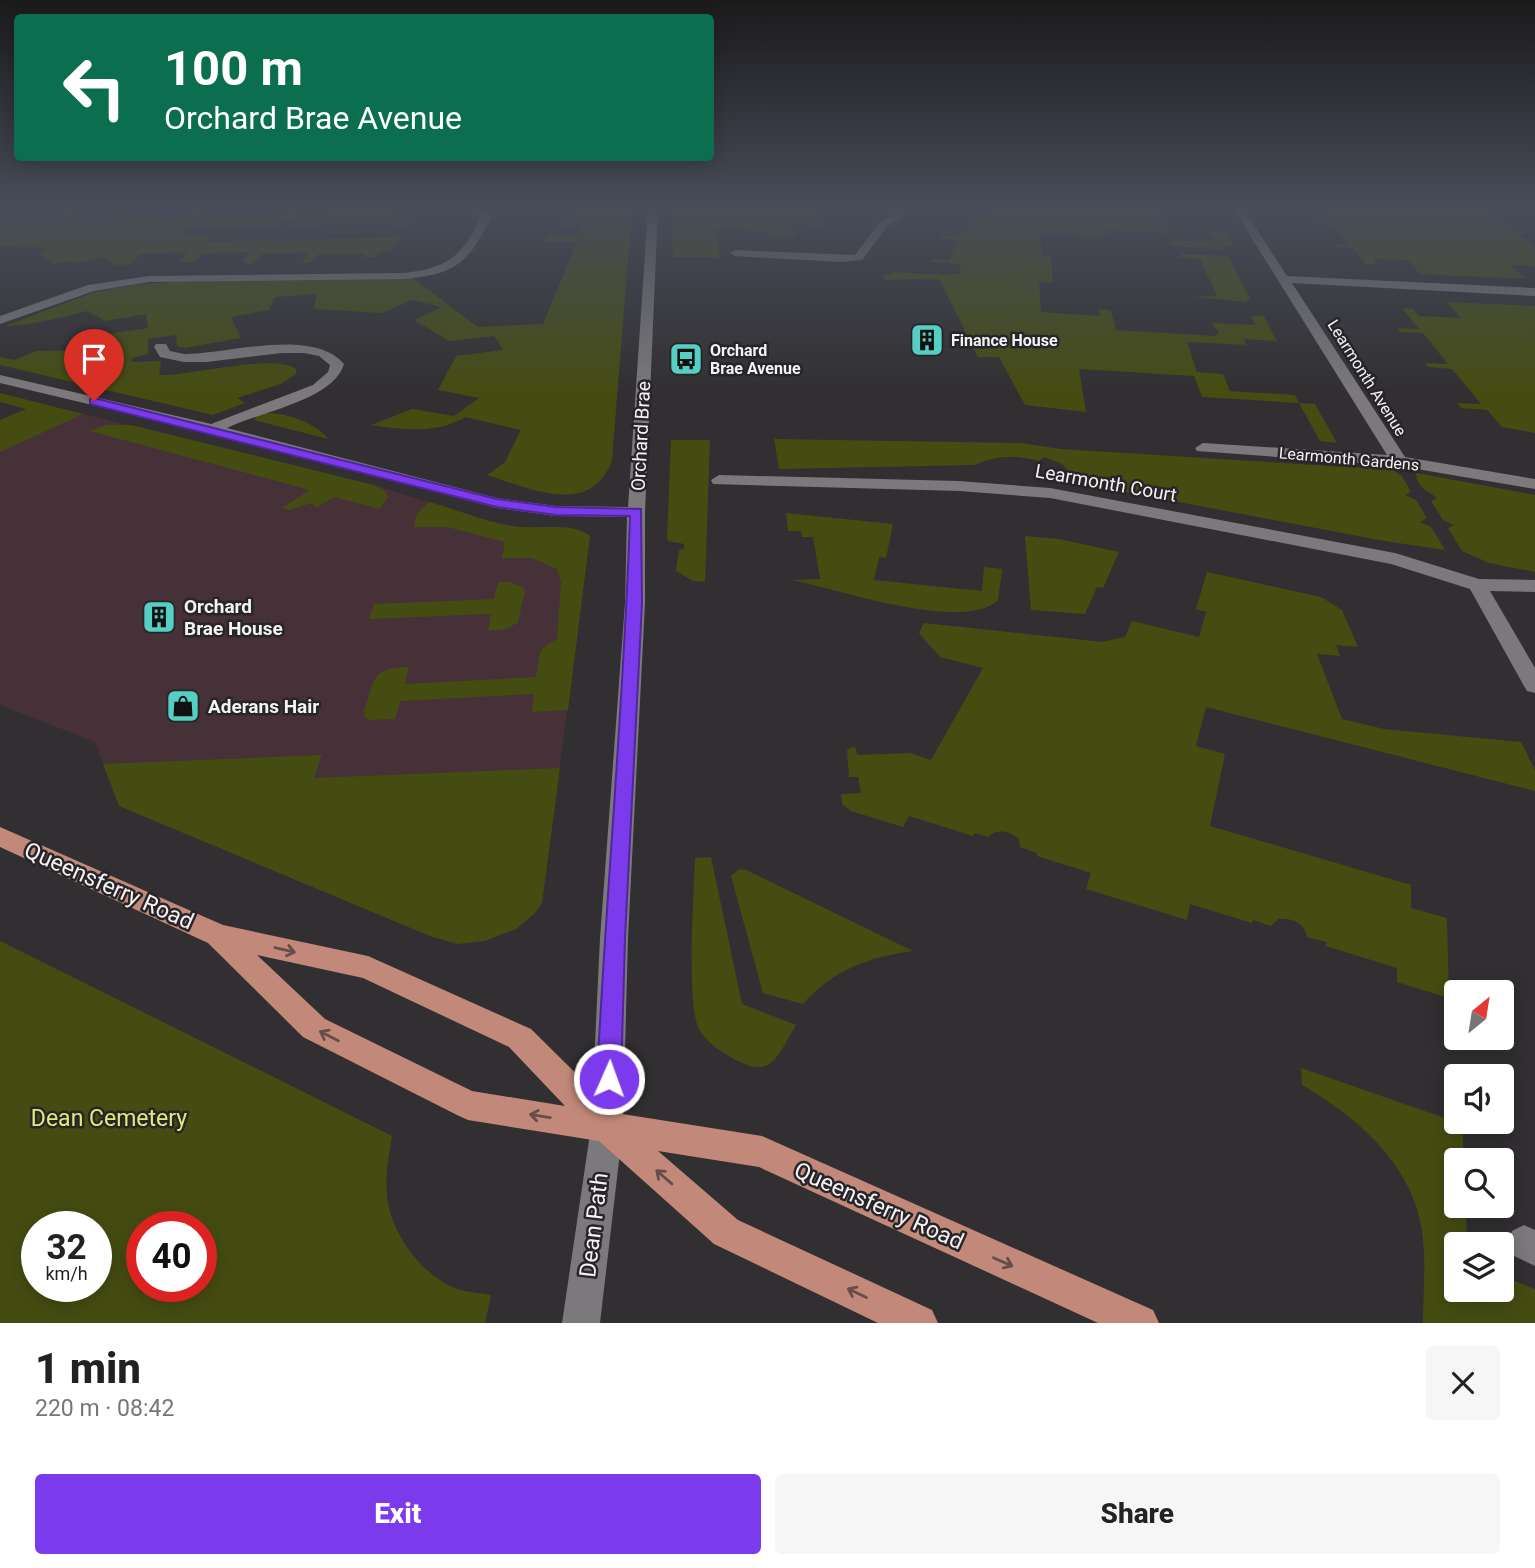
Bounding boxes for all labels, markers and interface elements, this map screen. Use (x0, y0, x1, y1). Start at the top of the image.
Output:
text: 100 m (164, 40, 303, 97)
icon: left (49, 42, 140, 133)
text: Orchard Brae Avenue (164, 99, 462, 137)
street label: Learmonth Avenue (1324, 316, 1410, 440)
building icon: Finance House (908, 321, 946, 359)
pin (64, 329, 124, 401)
place label: Finance House (951, 331, 1058, 350)
icon: arrive (75, 340, 113, 378)
bus stop icon: Orchard Brae Avenue (667, 340, 705, 378)
place label: Orchard Brae Avenue (710, 341, 801, 378)
street label: Orchard Brae (627, 380, 655, 492)
street label: Learmonth Gardens (1278, 443, 1420, 475)
street label: Learmonth Court (1033, 459, 1179, 507)
place label: Orchard Brae House (184, 595, 283, 640)
building icon: Orchard Brae House (140, 598, 178, 636)
shop icon: Aderans Hair (164, 687, 202, 725)
place label: Aderans Hair (208, 695, 319, 718)
street label: Queensferry Road (20, 837, 198, 935)
one-way arrow (273, 944, 296, 957)
north arrow (1444, 980, 1514, 1050)
map controls (1444, 980, 1514, 1302)
one-way arrow (319, 1028, 340, 1042)
position arrow (572, 1042, 646, 1116)
button: sound (1444, 1064, 1514, 1134)
park label: Dean Cemetery (31, 1105, 187, 1132)
one-way arrow (529, 1109, 552, 1122)
button: search (1444, 1148, 1514, 1218)
street label: Queensferry Road (790, 1157, 968, 1255)
one-way arrow (655, 1169, 673, 1185)
street label: Dean Path (574, 1171, 614, 1279)
speed limit sign: 40 (126, 1211, 217, 1302)
text: 32 (46, 1227, 87, 1268)
button: layers (1444, 1232, 1514, 1302)
one-way arrow (992, 1256, 1013, 1269)
text: km/h (45, 1263, 88, 1284)
one-way arrow (847, 1286, 868, 1300)
text: 1 min (35, 1344, 141, 1393)
button: close (1426, 1346, 1500, 1420)
text: 220 m · 08:42 (35, 1395, 174, 1422)
button: Exit (35, 1474, 761, 1554)
button: Share (775, 1474, 1500, 1554)

